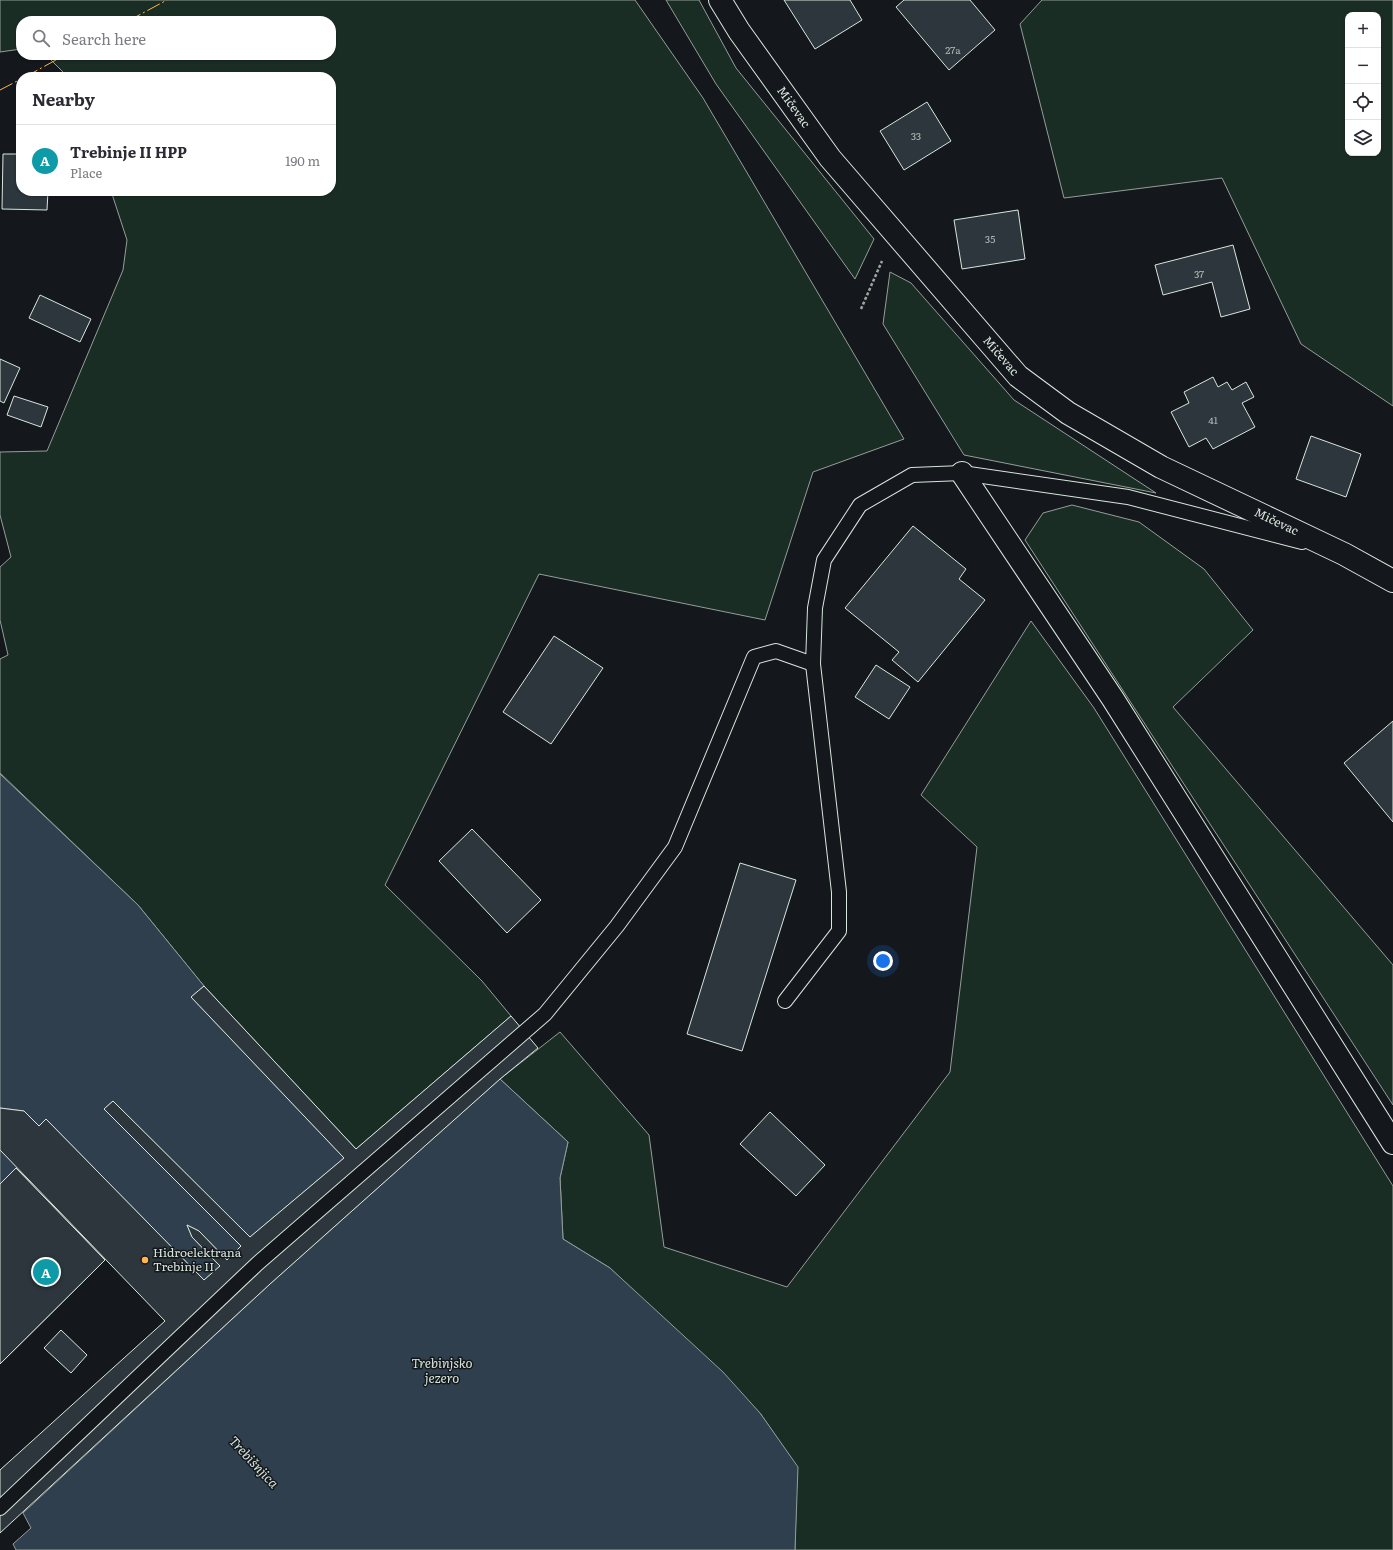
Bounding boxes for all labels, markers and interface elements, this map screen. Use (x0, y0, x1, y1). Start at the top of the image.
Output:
map controls (1345, 12, 1381, 156)
button: + (1345, 12, 1381, 48)
search box (16, 16, 336, 60)
icon: search (30, 27, 52, 49)
text: Search here (62, 27, 146, 50)
house number: 27a (945, 42, 961, 57)
button: − (1345, 48, 1381, 84)
street label: Mičevac (773, 82, 815, 131)
button: locate (1345, 84, 1381, 120)
text: Nearby (32, 86, 95, 111)
button: layers (1345, 120, 1381, 156)
house number: 33 (911, 128, 921, 143)
text: Trebinje II HPP (70, 140, 187, 163)
text: A (40, 151, 50, 170)
text: 190 m (285, 151, 320, 170)
text: Place (70, 163, 102, 182)
house number: 35 (985, 231, 995, 246)
house number: 37 (1194, 266, 1204, 281)
street label: Mičevac (979, 332, 1024, 379)
house number: 41 (1208, 412, 1218, 427)
street label: Mičevac (1252, 503, 1302, 539)
your location (873, 951, 893, 971)
place label: Hidroelektrana Trebinje II (153, 1243, 242, 1275)
marker: Hidroelektrana Trebinje II (140, 1255, 150, 1265)
pin: A (33, 1257, 59, 1287)
water label: Trebinjsko jezero (411, 1353, 473, 1387)
water label: Trebišnjica (225, 1431, 284, 1492)

